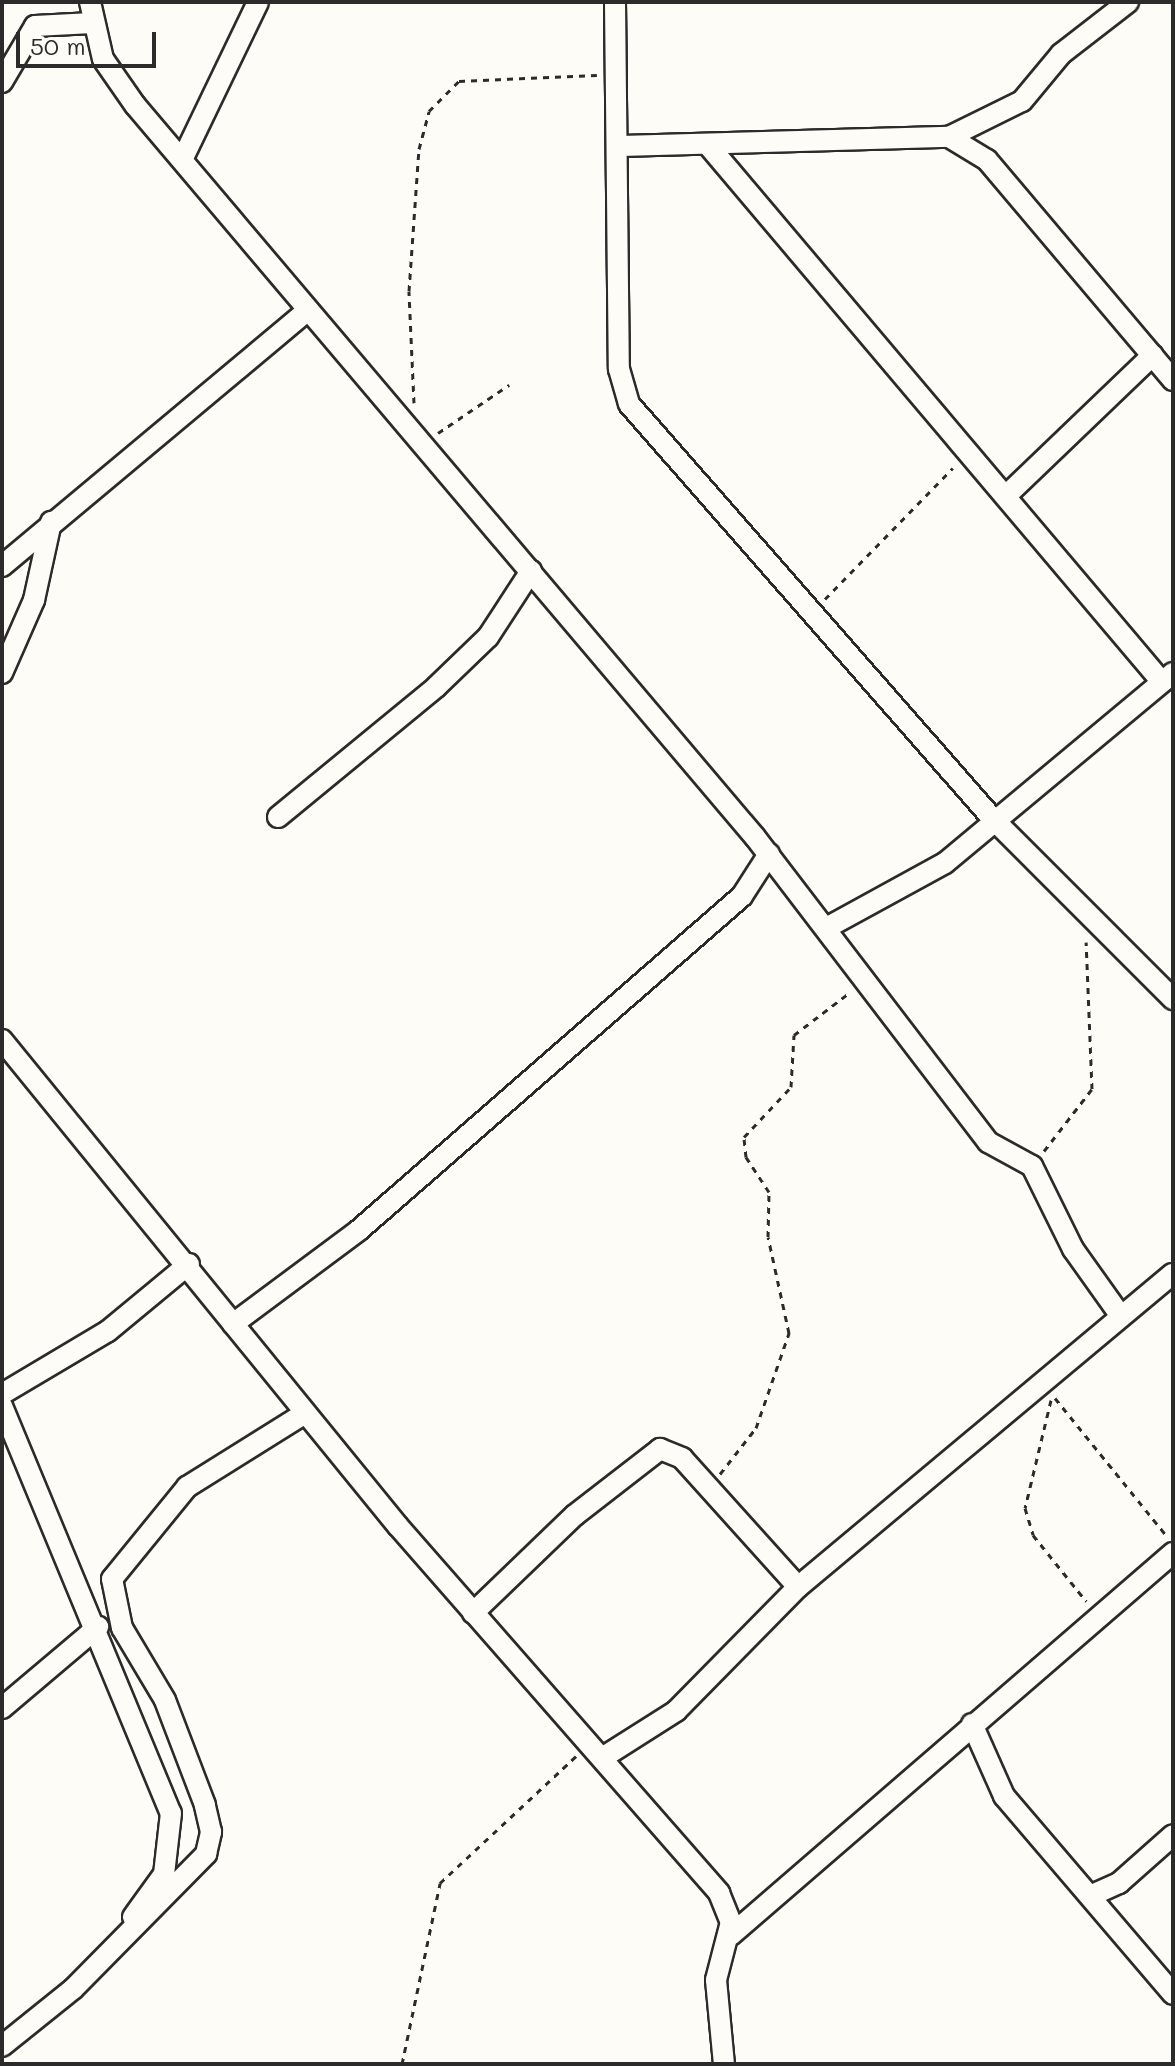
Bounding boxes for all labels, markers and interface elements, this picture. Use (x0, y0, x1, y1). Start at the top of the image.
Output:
scale bar (20, 16, 160, 66)
text: 50 m (30, 30, 86, 61)

